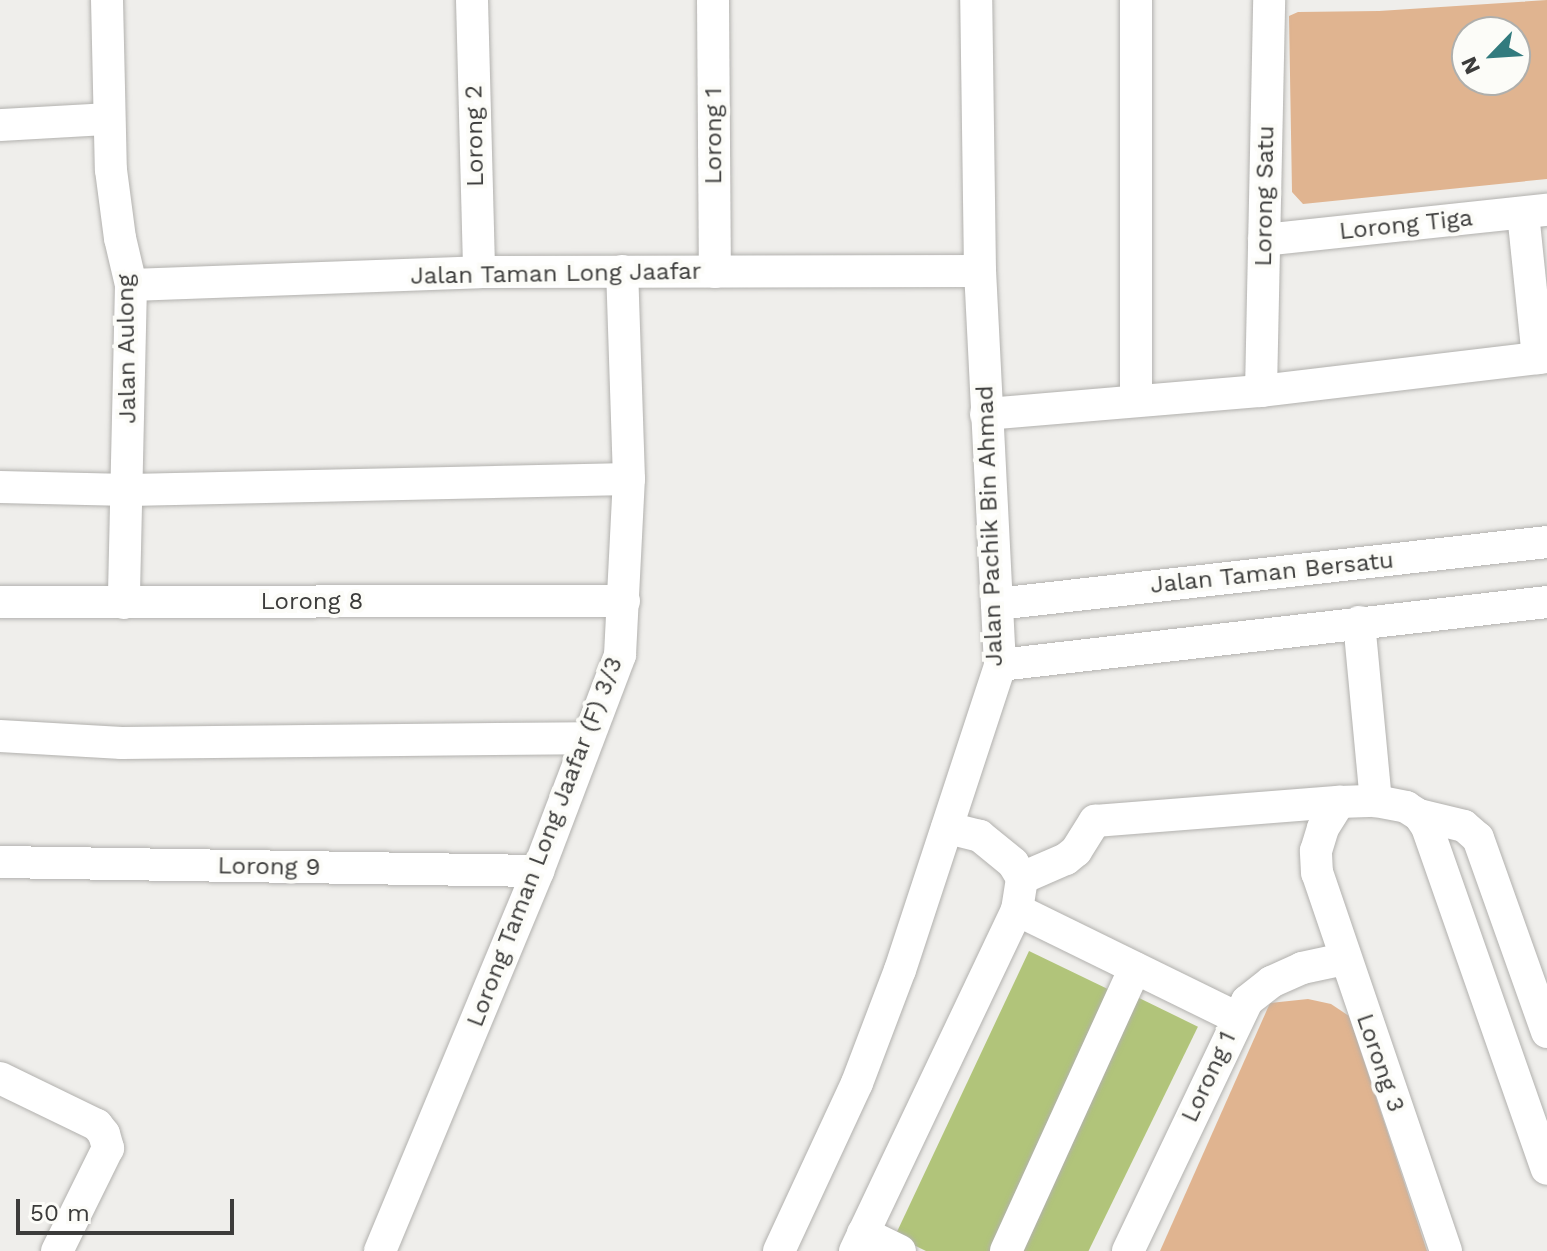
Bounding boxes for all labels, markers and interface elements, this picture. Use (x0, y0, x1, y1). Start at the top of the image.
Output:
north arrow (1451, 16, 1531, 96)
text: N (1456, 53, 1485, 78)
street label: Lorong 2 (460, 85, 490, 187)
street label: Lorong 1 (700, 87, 728, 185)
street label: Lorong Satu (1249, 125, 1281, 267)
street label: Lorong Tiga (1337, 204, 1475, 246)
street label: Jalan Taman Long Jaafar (410, 257, 702, 291)
street label: Jalan Aulong (111, 274, 143, 424)
street label: Jalan Pachik Bin Ahmad (971, 384, 1009, 668)
street label: Jalan Taman Bersatu (1149, 546, 1395, 600)
street label: Lorong 8 (261, 588, 363, 616)
street label: Lorong Taman Long Jaafar (F) 3/3 (461, 652, 629, 1032)
street label: Lorong 9 (217, 852, 321, 882)
street label: Lorong 3 (1350, 1010, 1410, 1116)
street label: Lorong 1 (1175, 1027, 1243, 1127)
scale bar (20, 1183, 238, 1233)
text: 50 m (30, 1199, 90, 1227)

